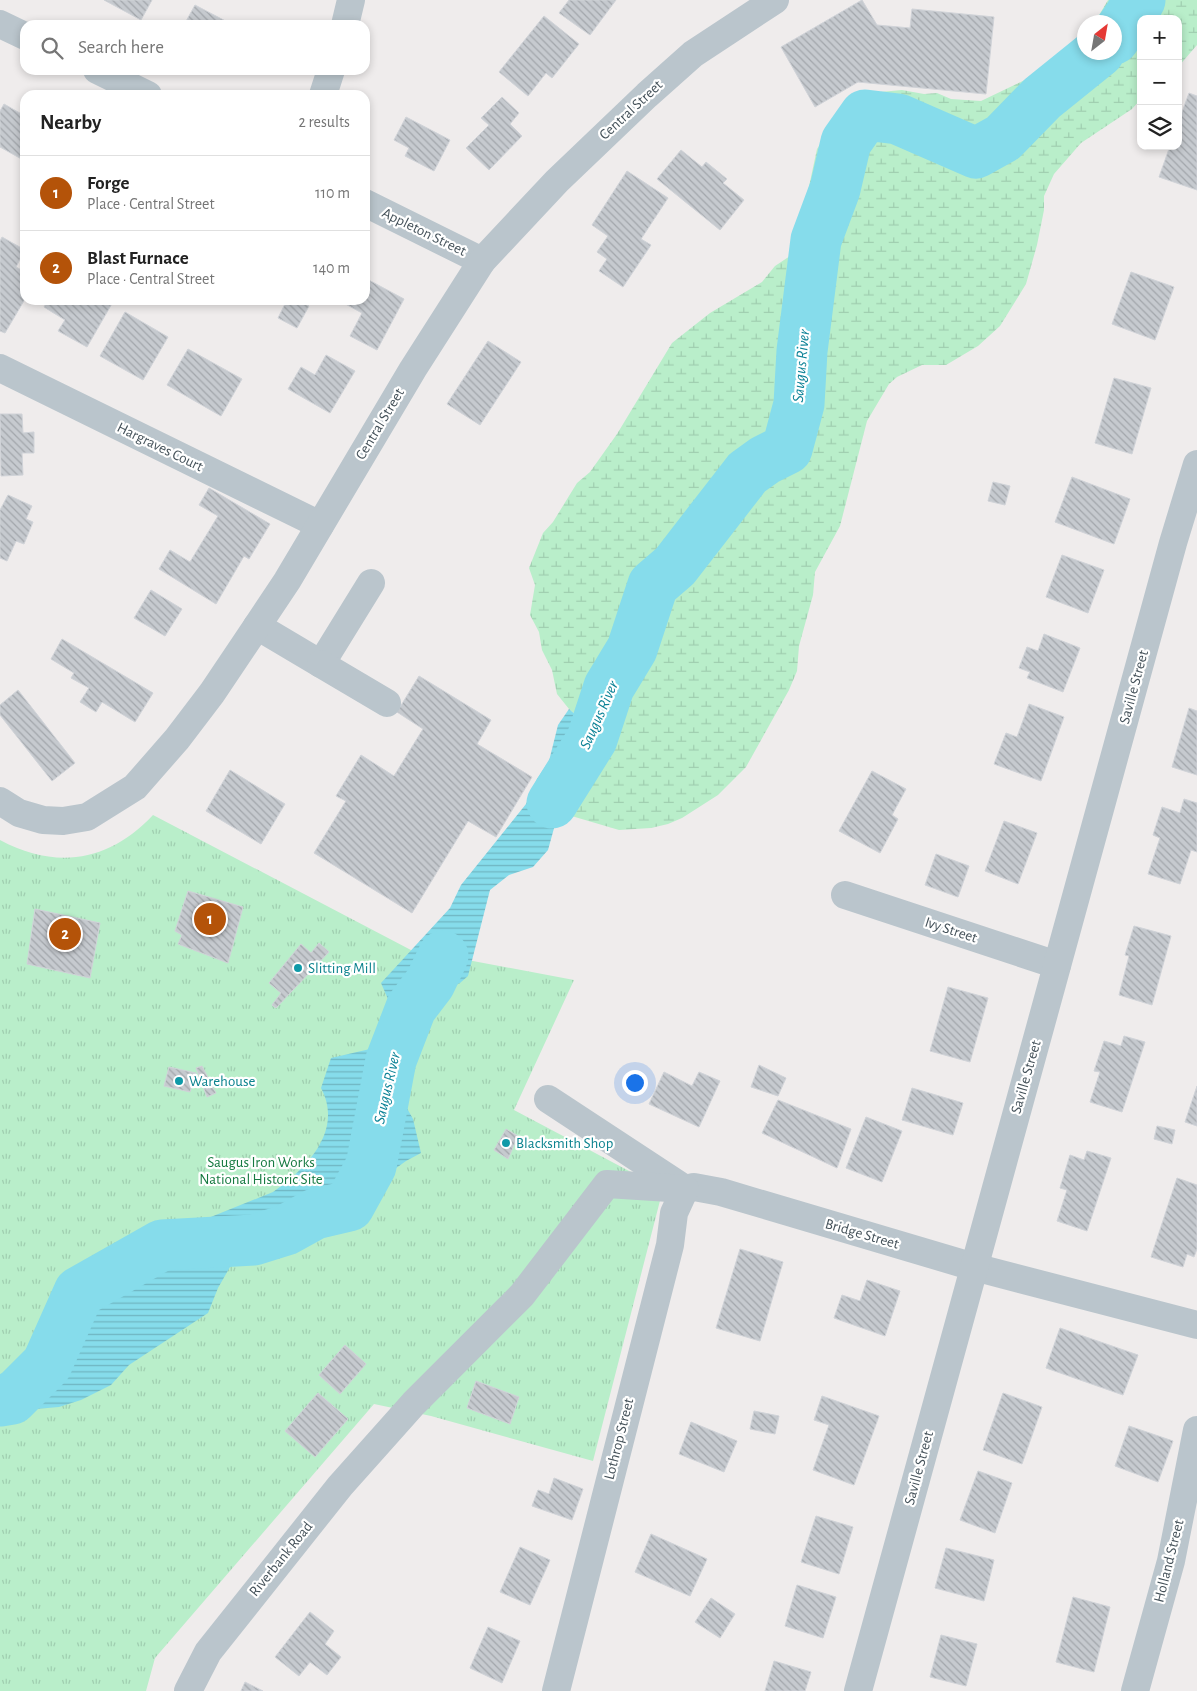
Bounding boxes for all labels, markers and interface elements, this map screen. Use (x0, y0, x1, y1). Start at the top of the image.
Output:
north arrow (1077, 15, 1122, 60)
map controls (1137, 15, 1182, 150)
button: + (1137, 15, 1182, 60)
search box (20, 20, 370, 75)
icon: search (38, 34, 66, 62)
text: Search here (78, 38, 164, 57)
button: − (1137, 60, 1182, 105)
street label: Central Street (597, 77, 666, 143)
button: layers (1137, 105, 1182, 150)
text: Nearby (40, 112, 101, 133)
text: 2 results (298, 114, 350, 130)
text: Forge (87, 174, 129, 193)
text: 1 (53, 185, 59, 201)
text: 110 m (315, 185, 350, 201)
text: Place · Central Street (87, 196, 215, 212)
street label: Appleton Street (380, 205, 469, 259)
text: Blast Furnace (87, 249, 189, 268)
text: 2 (52, 260, 60, 276)
text: 140 m (313, 260, 350, 276)
text: Place · Central Street (87, 271, 215, 287)
water label: Saugus River (790, 328, 812, 403)
street label: Central Street (353, 386, 407, 462)
street label: Hargraves Court (115, 420, 205, 474)
street label: Saville Street (1117, 648, 1151, 725)
water label: Saugus River (577, 678, 621, 752)
pin: 1 (194, 900, 226, 938)
pin: 2 (49, 915, 81, 953)
street label: Ivy Street (923, 915, 979, 946)
place label: Slitting Mill (308, 961, 376, 976)
marker: Slitting Mill (292, 962, 304, 974)
street label: Saville Street (1008, 1038, 1044, 1115)
water label: Saugus River (371, 1050, 403, 1125)
your location (622, 1070, 648, 1096)
place label: Warehouse (189, 1074, 255, 1089)
marker: Warehouse (173, 1075, 185, 1087)
place label: Blacksmith Shop (516, 1136, 613, 1151)
marker: Blacksmith Shop (500, 1137, 512, 1149)
park label: Saugus Iron Works National Historic Site (199, 1155, 323, 1187)
street label: Bridge Street (823, 1216, 901, 1252)
street label: Lothrop Street (602, 1396, 636, 1481)
street label: Saville Street (902, 1429, 936, 1506)
street label: Holland Street (1151, 1518, 1187, 1604)
street label: Riverbank Road (246, 1519, 316, 1599)

